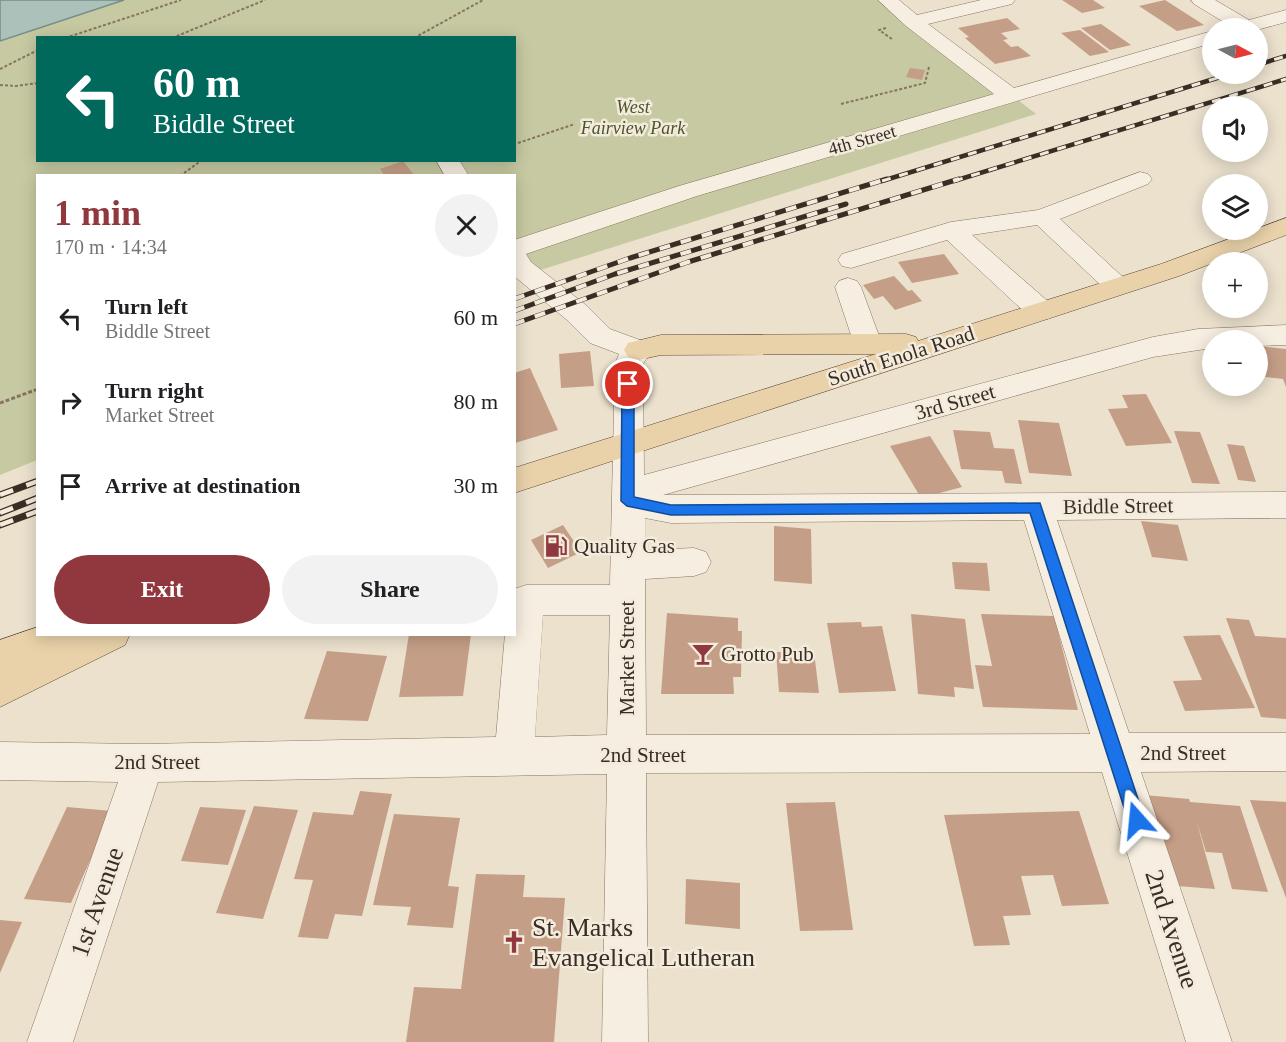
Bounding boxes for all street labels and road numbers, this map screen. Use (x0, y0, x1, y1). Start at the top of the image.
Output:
street label: 4th Street (826, 121, 898, 159)
street label: South Enola Road (825, 321, 978, 391)
street label: 3rd Street (912, 379, 998, 425)
street label: Biddle Street (1063, 493, 1173, 519)
street label: Market Street (615, 600, 639, 715)
street label: 2nd Street (1140, 741, 1226, 765)
street label: 2nd Street (600, 743, 686, 767)
street label: 2nd Street (114, 750, 200, 774)
street label: 1st Avenue (65, 843, 129, 961)
street label: 2nd Avenue (1139, 866, 1205, 992)

